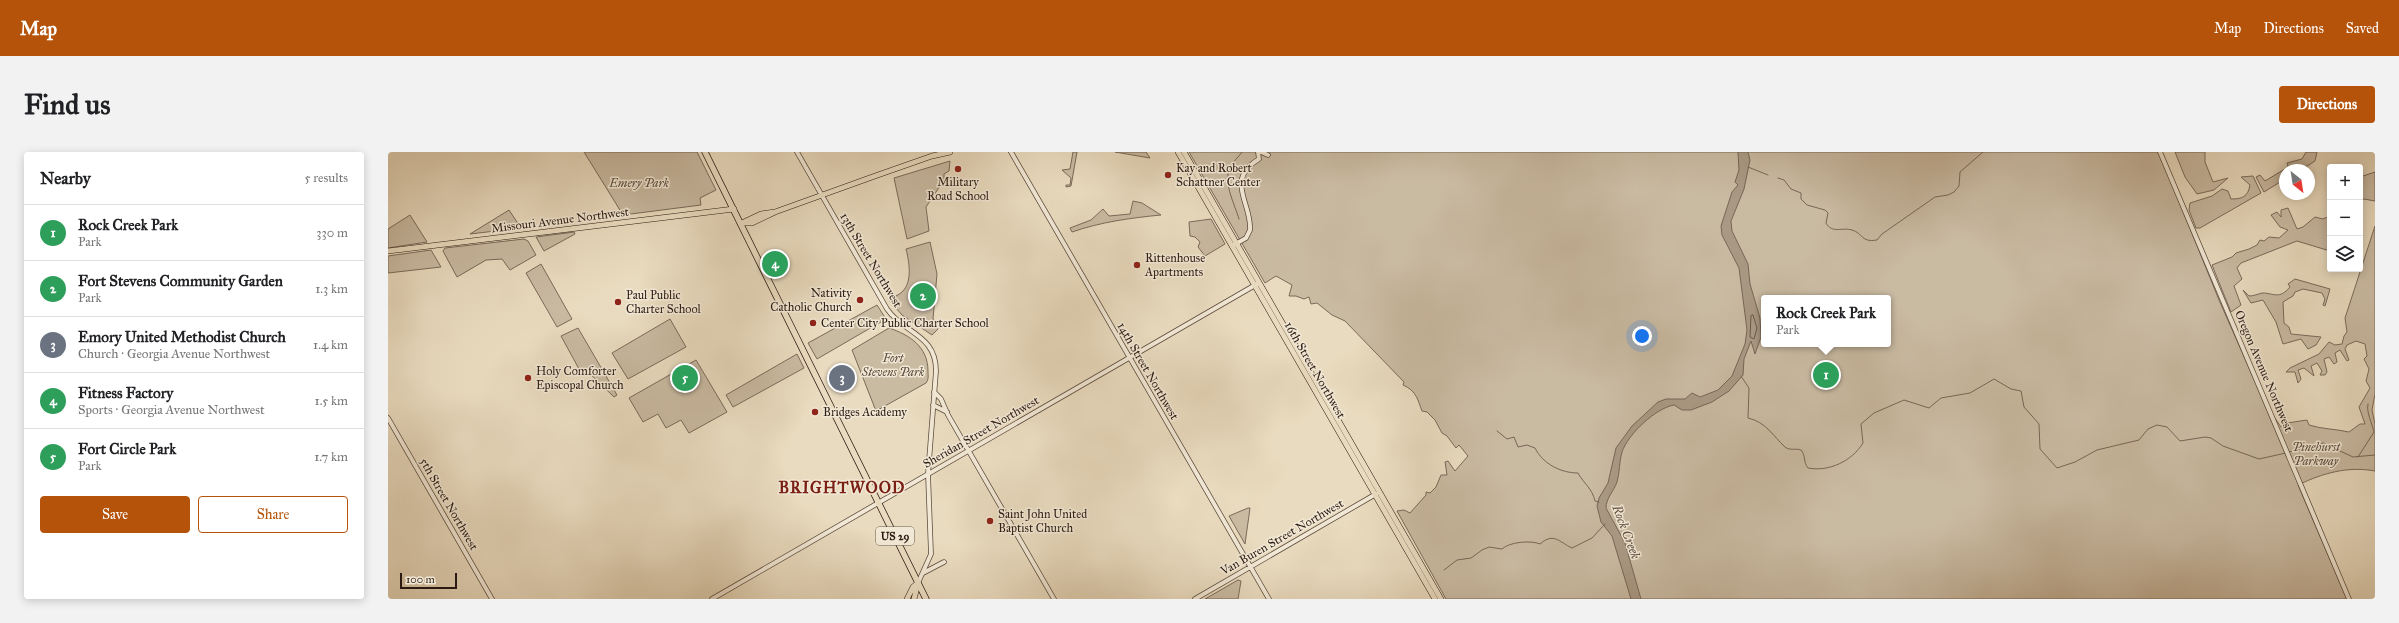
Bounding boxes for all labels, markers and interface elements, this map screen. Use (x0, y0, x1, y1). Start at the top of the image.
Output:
text: Map (20, 17, 57, 40)
text: Map (2214, 20, 2241, 37)
text: Directions (2263, 20, 2324, 37)
text: Saved (2346, 20, 2379, 37)
button: Directions (2279, 86, 2375, 123)
text: Find us (24, 87, 110, 122)
place label: Kay and Robert Schattner Center (1176, 161, 1261, 189)
marker: Military Road School (953, 164, 963, 174)
north arrow (2279, 164, 2315, 200)
map controls (2327, 164, 2363, 272)
button: + (2327, 164, 2363, 200)
text: Nearby (40, 168, 91, 189)
text: 5 results (304, 170, 348, 186)
marker: Kay and Robert Schattner Center (1163, 170, 1173, 180)
place label: Military Road School (927, 175, 990, 203)
park label: Emery Park (608, 176, 670, 190)
button: − (2327, 200, 2363, 236)
street label: Missouri Avenue Northwest (490, 205, 630, 235)
street label: 13th Street Northwest (837, 210, 905, 311)
text: Rock Creek Park (78, 216, 178, 234)
text: 1 (50, 225, 56, 241)
text: 330 m (316, 225, 348, 241)
text: Park (78, 234, 102, 250)
button: layers (2327, 236, 2363, 272)
pin: 4 (762, 249, 788, 279)
place label: Rittenhouse Apartments (1144, 251, 1205, 279)
marker: Rittenhouse Apartments (1132, 260, 1142, 270)
text: Fort Stevens Community Garden (78, 272, 283, 290)
text: 2 (50, 281, 56, 297)
text: 1.3 km (315, 281, 348, 297)
pin: 2 (910, 281, 936, 311)
place label: Nativity Catholic Church (770, 286, 852, 314)
place label: Paul Public Charter School (626, 288, 702, 316)
text: Park (78, 290, 102, 306)
marker: Nativity Catholic Church (855, 295, 865, 305)
popup (1761, 295, 1891, 347)
marker: Paul Public Charter School (613, 297, 623, 307)
text: Rock Creek Park (1776, 304, 1876, 322)
street label: Oregon Avenue Northwest (2231, 308, 2296, 435)
place label: Center City Public Charter School (821, 316, 990, 330)
marker: Center City Public Charter School (808, 318, 818, 328)
street label: 16th Street Northwest (1282, 319, 1349, 422)
street label: 14th Street Northwest (1114, 320, 1182, 423)
text: Park (1776, 322, 1799, 338)
your location (1632, 326, 1652, 346)
text: Emory United Methodist Church (78, 328, 286, 346)
text: 3 (50, 337, 56, 353)
text: 1.4 km (313, 337, 348, 353)
text: Church · Georgia Avenue Northwest (78, 346, 270, 362)
park label: Fort Stevens Park (861, 351, 925, 379)
pin: 1 (1813, 360, 1839, 390)
pin: 5 (672, 363, 698, 393)
pin: 3 (829, 363, 855, 393)
place label: Holy Comforter Episcopal Church (536, 364, 624, 392)
marker: Holy Comforter Episcopal Church (523, 373, 533, 383)
text: Fitness Factory (78, 384, 173, 402)
text: 4 (49, 393, 57, 409)
text: 1.5 km (315, 393, 348, 409)
street label: Sheridan Street Northwest (921, 393, 1042, 471)
text: Sports · Georgia Avenue Northwest (78, 402, 265, 418)
place label: Bridges Academy (823, 405, 907, 420)
marker: Bridges Academy (810, 407, 820, 417)
text: Fort Circle Park (78, 440, 176, 458)
park label: Pinehurst Parkway (2292, 440, 2341, 468)
text: 5 (50, 449, 56, 465)
text: 1.7 km (314, 449, 348, 465)
street label: 5th Street Northwest (417, 455, 481, 553)
text: Park (78, 458, 102, 474)
district label: BRIGHTWOOD (779, 478, 905, 497)
button: Save (40, 496, 190, 533)
button: Share (198, 496, 348, 533)
street label: Van Buren Street Northwest (1217, 496, 1347, 578)
water label: Rock Creek (1608, 502, 1644, 561)
place label: Saint John United Baptist Church (998, 507, 1087, 535)
marker: Saint John United Baptist Church (985, 516, 995, 526)
road number: US 29 (876, 527, 914, 545)
scale bar (400, 571, 457, 590)
text: 100 m (406, 573, 435, 586)

